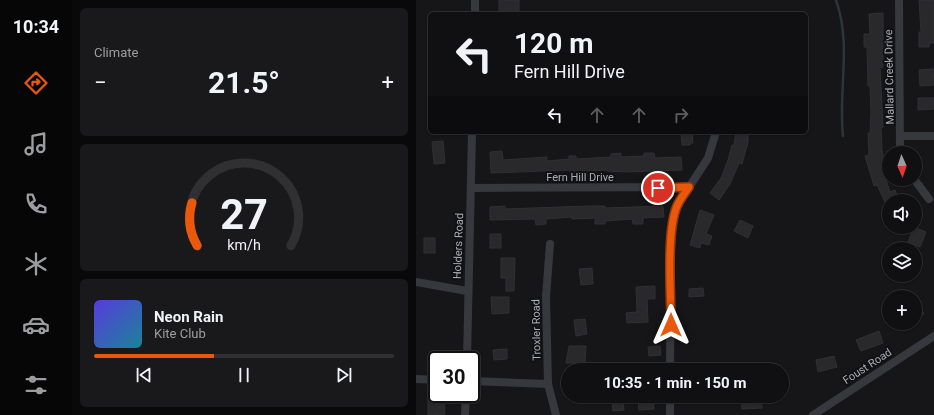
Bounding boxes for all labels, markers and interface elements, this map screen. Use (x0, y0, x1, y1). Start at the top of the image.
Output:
text: 10:34 (13, 16, 59, 37)
text: 120 m (514, 27, 593, 60)
icon: left (448, 28, 500, 80)
street label: Mallard Creek Drive (882, 29, 897, 125)
text: Climate (94, 45, 138, 60)
text: Fern Hill Drive (514, 61, 625, 82)
text: 21.5° (208, 65, 280, 100)
icon: directions (22, 69, 50, 97)
text: − (94, 70, 107, 95)
text: + (382, 70, 394, 95)
icon: left (544, 104, 566, 126)
icon: ahead (586, 104, 608, 126)
icon: ahead (628, 104, 650, 126)
icon: right (670, 104, 692, 126)
icon: music (22, 130, 50, 158)
north arrow (882, 146, 922, 186)
map controls (882, 146, 922, 330)
street label: Fern Hill Drive (546, 171, 614, 184)
pin (641, 171, 675, 205)
icon: arrive (647, 177, 669, 199)
text: 27 (220, 189, 268, 238)
icon: phone (22, 190, 50, 218)
button: sound (882, 194, 922, 234)
street label: Holders Road (451, 213, 466, 279)
text: km/h (227, 236, 261, 252)
button: layers (882, 242, 922, 282)
icon: climate (22, 250, 50, 278)
button: + (882, 290, 922, 330)
street label: Troxler Road (529, 299, 544, 361)
position arrow (650, 304, 692, 346)
text: Neon Rain (154, 308, 223, 326)
icon: car (22, 311, 50, 339)
text: Kite Club (154, 326, 206, 341)
street label: Foust Road (840, 346, 894, 387)
speed limit sign: 30 (428, 351, 480, 403)
icon: previous (133, 364, 155, 386)
icon: pause (233, 364, 255, 386)
icon: next (333, 364, 355, 386)
icon: filters (22, 371, 50, 399)
text: 10:35 · 1 min · 150 m (604, 374, 746, 392)

